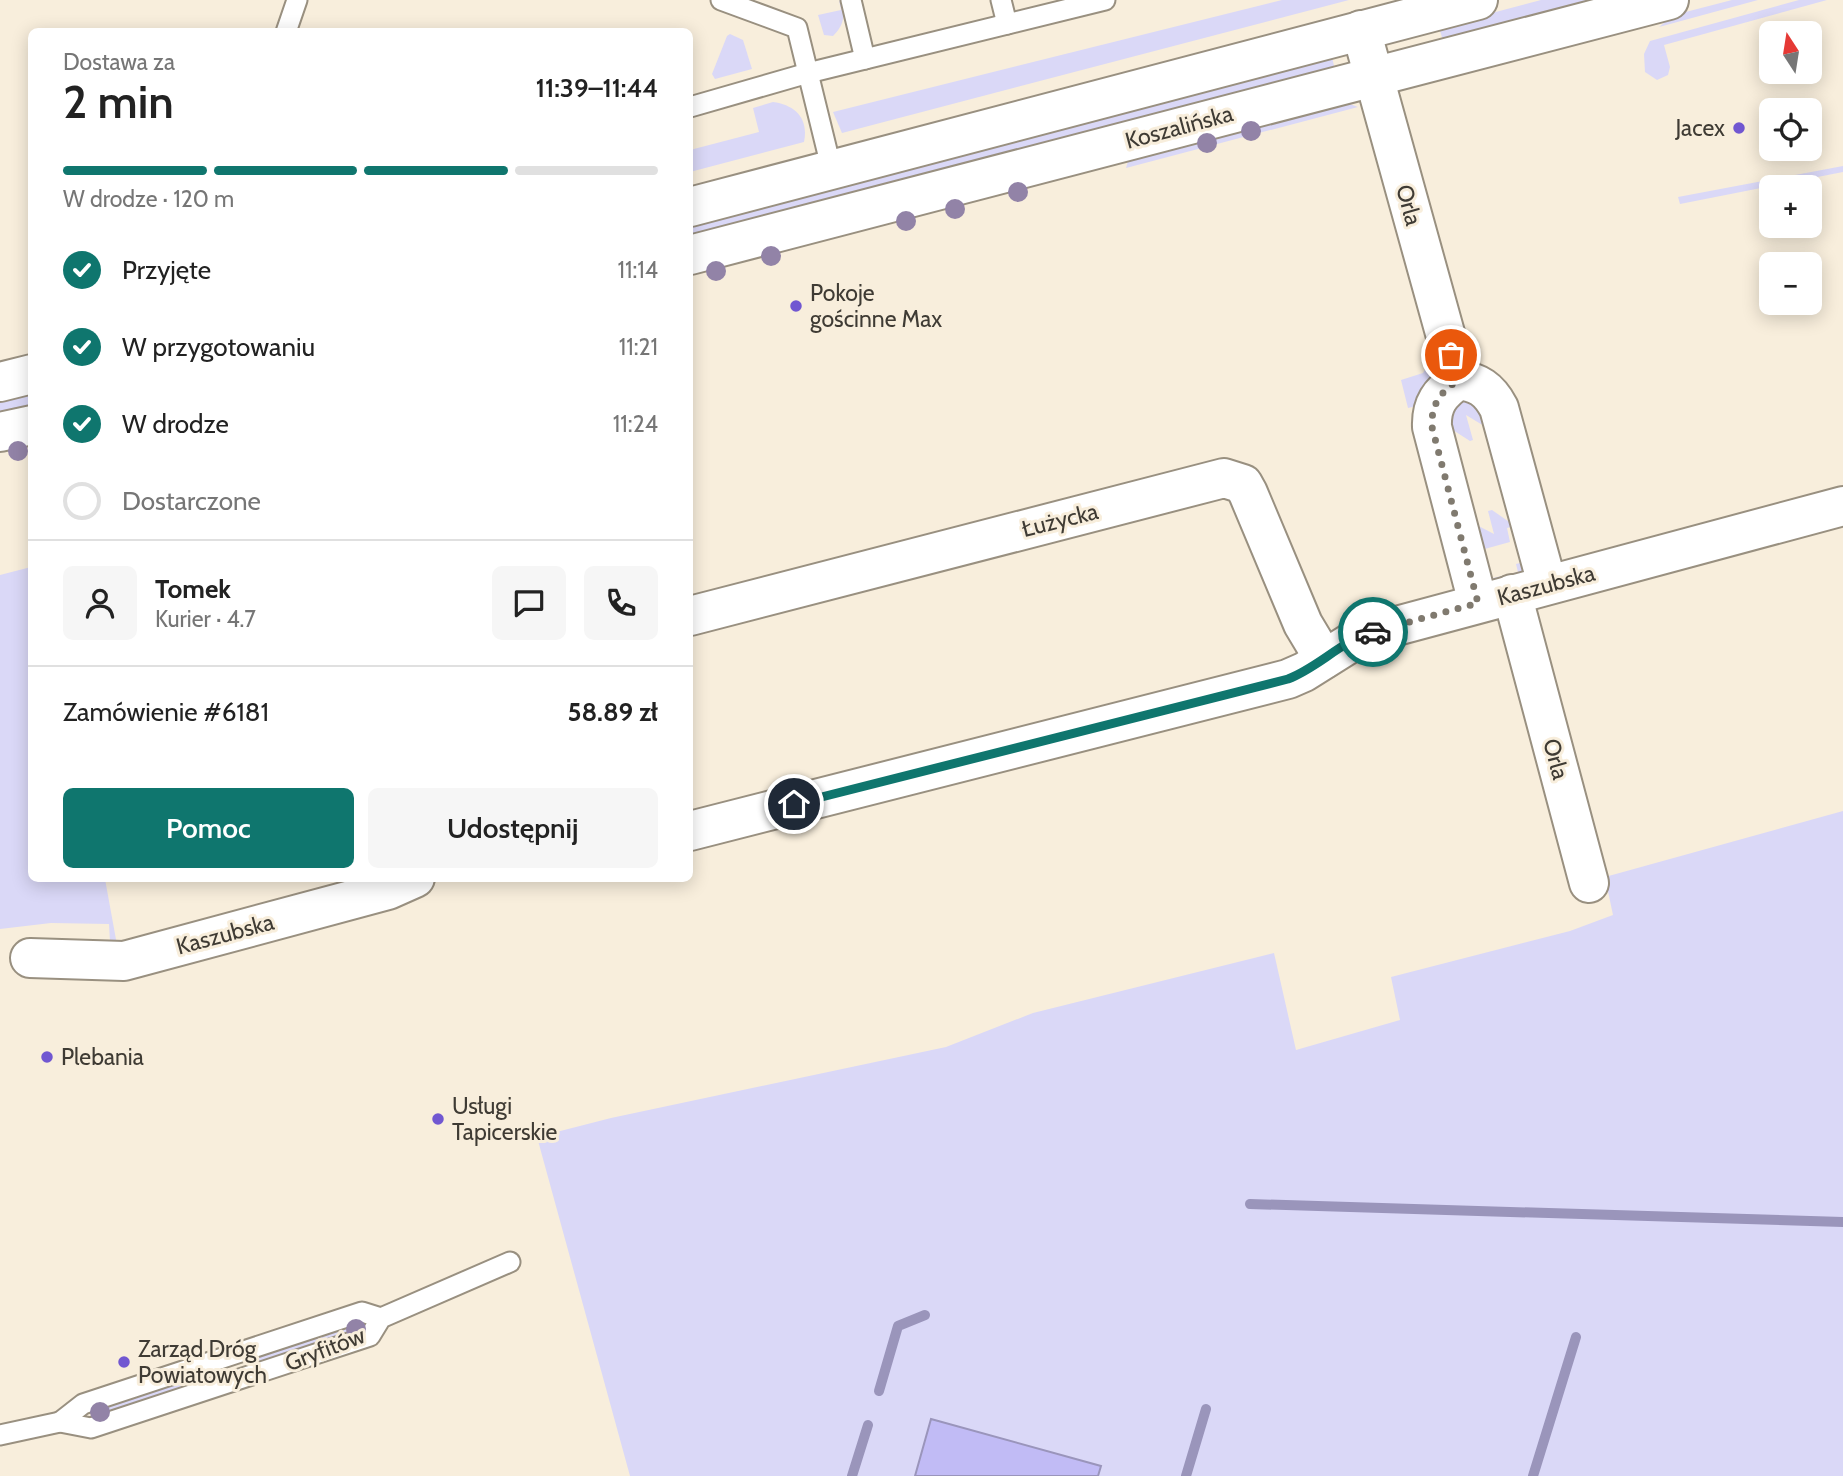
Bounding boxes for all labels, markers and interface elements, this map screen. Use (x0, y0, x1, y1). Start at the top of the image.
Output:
north arrow (1759, 21, 1822, 84)
map controls (1759, 21, 1822, 315)
text: Dostawa za (63, 48, 175, 76)
text: 11:39–11:44 (536, 72, 658, 104)
text: 2 min (63, 74, 174, 130)
button: locate (1759, 98, 1822, 161)
street label: Koszalińska (1122, 99, 1236, 155)
place label: Jacex (1674, 114, 1725, 142)
marker: Jacex (1731, 120, 1747, 136)
button: + (1759, 175, 1822, 238)
street label: Orla (1390, 181, 1428, 229)
text: W drodze · 120 m (63, 185, 234, 213)
icon: check (63, 251, 101, 289)
button: − (1759, 252, 1822, 315)
text: Przyjęte (122, 254, 211, 286)
text: 11:14 (617, 256, 658, 284)
place label: Pokoje gościnne Max (810, 279, 942, 333)
marker: Pokoje gościnne Max (788, 298, 804, 314)
pin (1421, 325, 1481, 385)
icon: check (63, 328, 101, 366)
text: W przygotowaniu (122, 331, 315, 363)
text: 11:21 (619, 333, 658, 361)
icon: bag (1432, 336, 1470, 374)
icon: check (63, 405, 101, 443)
text: W drodze (122, 408, 229, 440)
text: 11:24 (613, 410, 658, 438)
text: Dostarczone (122, 485, 261, 517)
street label: Łużycka (1019, 497, 1101, 543)
street label: Kaszubska (1494, 559, 1598, 611)
button: person (63, 566, 137, 640)
button: chat (492, 566, 566, 640)
button: phone (584, 566, 658, 640)
text: Tomek (155, 573, 231, 605)
courier (1338, 597, 1408, 667)
text: Kurier · 4.7 (155, 605, 256, 633)
icon: car (1354, 613, 1392, 651)
text: Zamówienie #6181 (63, 696, 269, 728)
text: 58.89 zł (567, 696, 658, 728)
street label: Orla (1537, 735, 1575, 783)
pin (764, 774, 824, 834)
icon: home (775, 785, 813, 823)
button: Pomoc (63, 788, 354, 868)
button: Udostępnij (368, 788, 658, 868)
street label: Kaszubska (173, 908, 277, 960)
place label: Plebania (61, 1043, 144, 1071)
marker: Plebania (39, 1049, 55, 1065)
place label: Usługi Tapicerskie (452, 1092, 558, 1146)
marker: Usługi Tapicerskie (430, 1111, 446, 1127)
street label: Gryfitów (281, 1321, 369, 1377)
place label: Zarząd Dróg Powiatowych (138, 1335, 267, 1389)
marker: Zarząd Dróg Powiatowych (116, 1354, 132, 1370)

